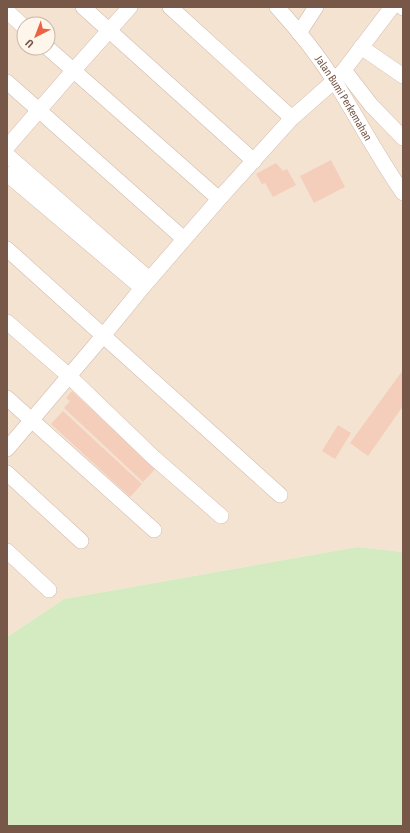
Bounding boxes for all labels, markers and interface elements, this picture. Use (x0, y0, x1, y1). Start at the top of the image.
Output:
north arrow (16, 16, 56, 56)
text: U (23, 37, 36, 50)
street label: Jalan Bumi Perkemahan (313, 53, 374, 143)

